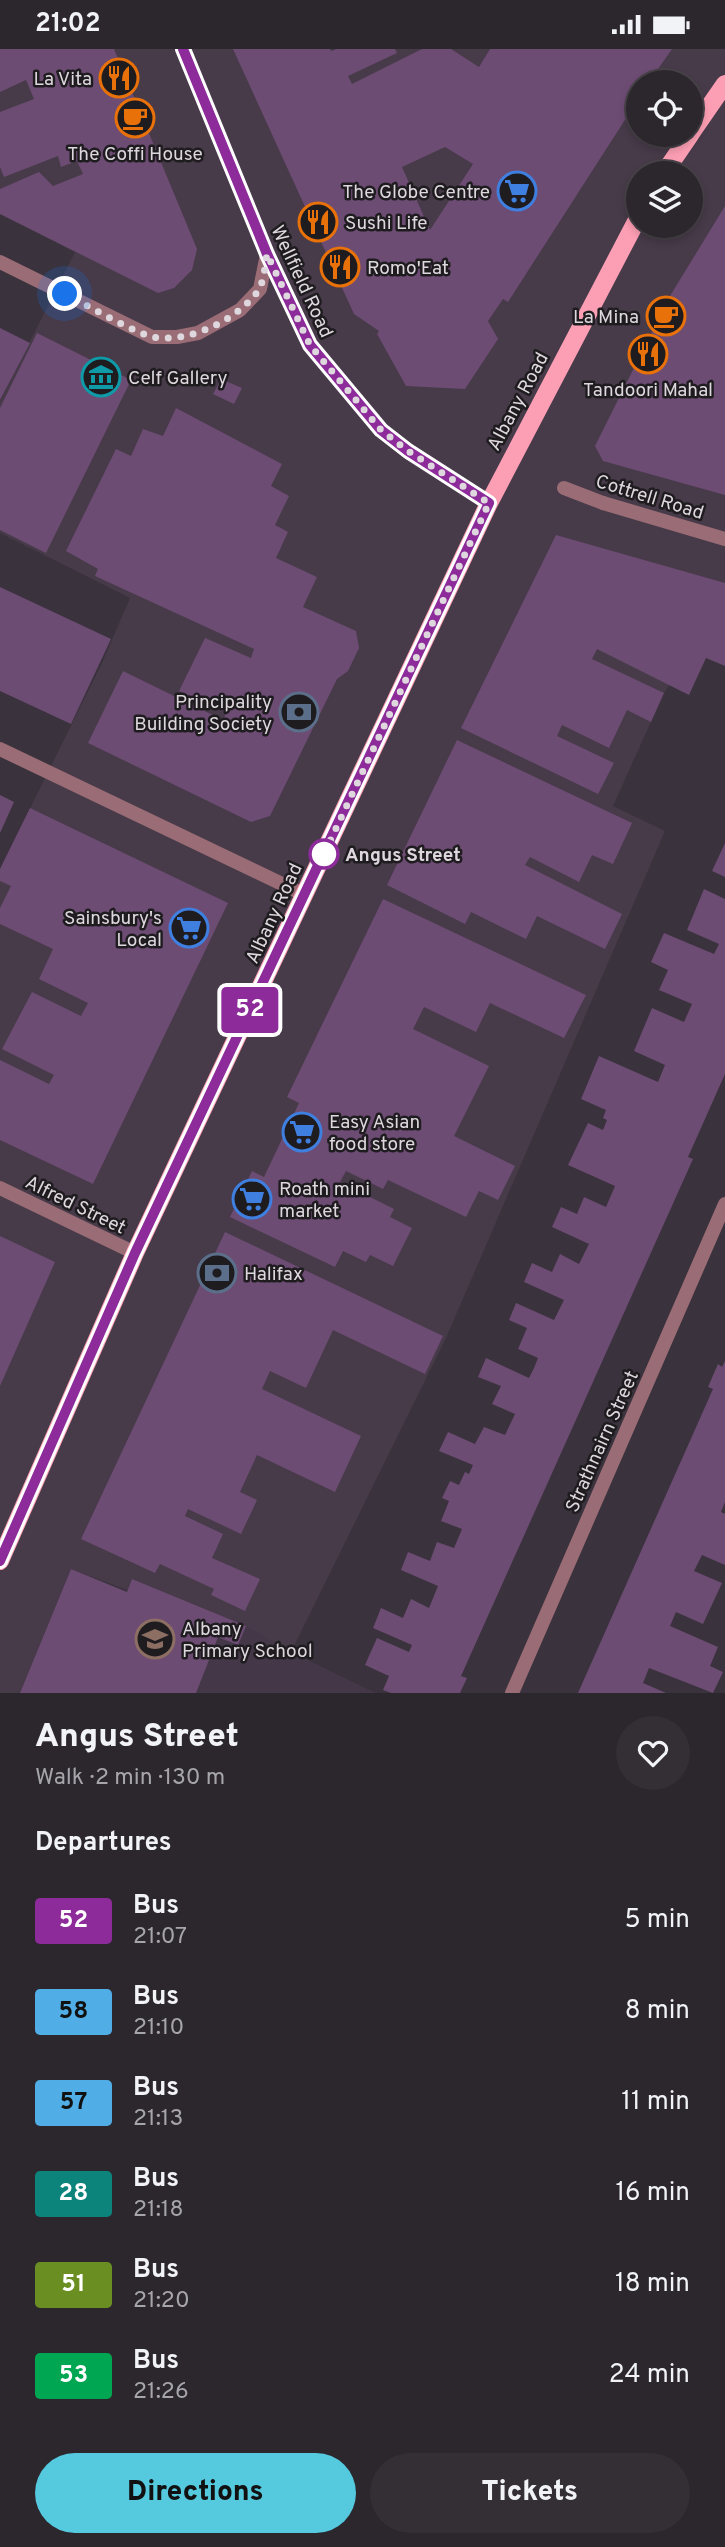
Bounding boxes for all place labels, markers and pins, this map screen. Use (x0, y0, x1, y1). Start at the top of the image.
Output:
restaurant icon: La Vita (98, 57, 140, 99)
place label: La Vita (33, 68, 92, 92)
cafe icon: The Coffi House (114, 97, 156, 139)
place label: The Coffi House (67, 143, 203, 167)
supermarket icon: The Globe Centre (496, 170, 538, 212)
place label: The Globe Centre (342, 181, 490, 205)
restaurant icon: Sushi Life (297, 201, 339, 243)
place label: Sushi Life (345, 212, 428, 236)
restaurant icon: Romo'Eat (319, 246, 361, 288)
place label: Romo'Eat (367, 257, 449, 281)
cafe icon: La Mina (645, 295, 687, 337)
place label: La Mina (573, 306, 639, 330)
restaurant icon: Tandoori Mahal (627, 333, 669, 375)
museum icon: Celf Gallery (80, 356, 122, 398)
place label: Celf Gallery (128, 367, 227, 391)
place label: Tandoori Mahal (583, 379, 713, 403)
place label: Principality Building Society (134, 691, 272, 737)
bank icon: Principality Building Society (278, 691, 320, 733)
marker: Angus Street (309, 839, 339, 869)
place label: Angus Street (345, 844, 461, 868)
place label: Sainsbury's Local (64, 907, 162, 953)
supermarket icon: Sainsbury's Local (168, 907, 210, 949)
supermarket icon: Easy Asian food store (281, 1111, 323, 1153)
place label: Easy Asian food store (329, 1111, 420, 1157)
supermarket icon: Roath mini market (231, 1178, 273, 1220)
place label: Roath mini market (279, 1178, 370, 1224)
bank icon: Halifax (196, 1252, 238, 1294)
place label: Halifax (244, 1263, 303, 1287)
school or university icon: Albany Primary School (134, 1618, 176, 1660)
place label: Albany Primary School (182, 1618, 313, 1664)

